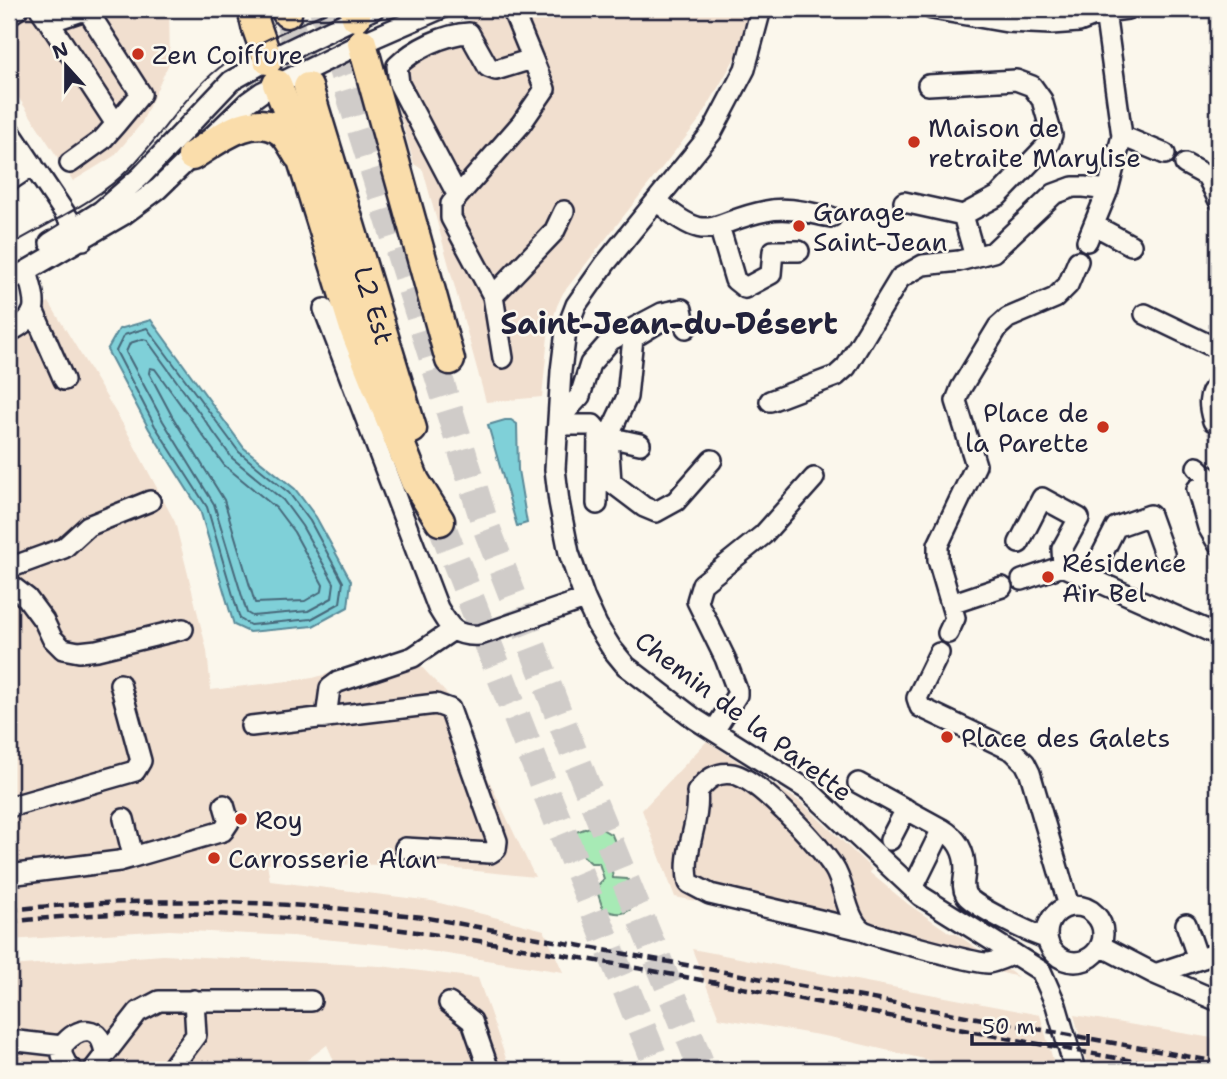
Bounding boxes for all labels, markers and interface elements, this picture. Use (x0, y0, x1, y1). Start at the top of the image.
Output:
north arrow (32, 32, 102, 102)
text: N (49, 36, 72, 65)
place label: Zen Coiffure (152, 37, 303, 72)
marker: Zen Coiffure (130, 46, 146, 62)
place label: Maison de retraite Marylise (928, 110, 1141, 175)
marker: Maison de retraite Marylise (906, 134, 922, 150)
place label: Garage Saint-Jean (813, 194, 947, 259)
marker: Garage Saint-Jean (791, 218, 807, 234)
street label: L2 Est (346, 262, 403, 348)
district label: Saint-Jean-du-Désert (500, 303, 838, 344)
place label: Place de la Parette (965, 395, 1089, 460)
marker: Place de la Parette (1095, 419, 1111, 435)
place label: Résidence Air Bel (1062, 545, 1187, 610)
marker: Résidence Air Bel (1040, 569, 1056, 585)
street label: Chemin de la Parette (628, 623, 860, 809)
place label: Place des Galets (961, 720, 1170, 755)
marker: Place des Galets (939, 729, 955, 745)
place label: Roy (255, 802, 303, 837)
marker: Roy (233, 811, 249, 827)
place label: Carrosserie Alan (228, 841, 437, 876)
marker: Carrosserie Alan (206, 850, 222, 866)
scale bar (972, 1002, 1087, 1046)
text: 50 m (982, 1013, 1035, 1041)

